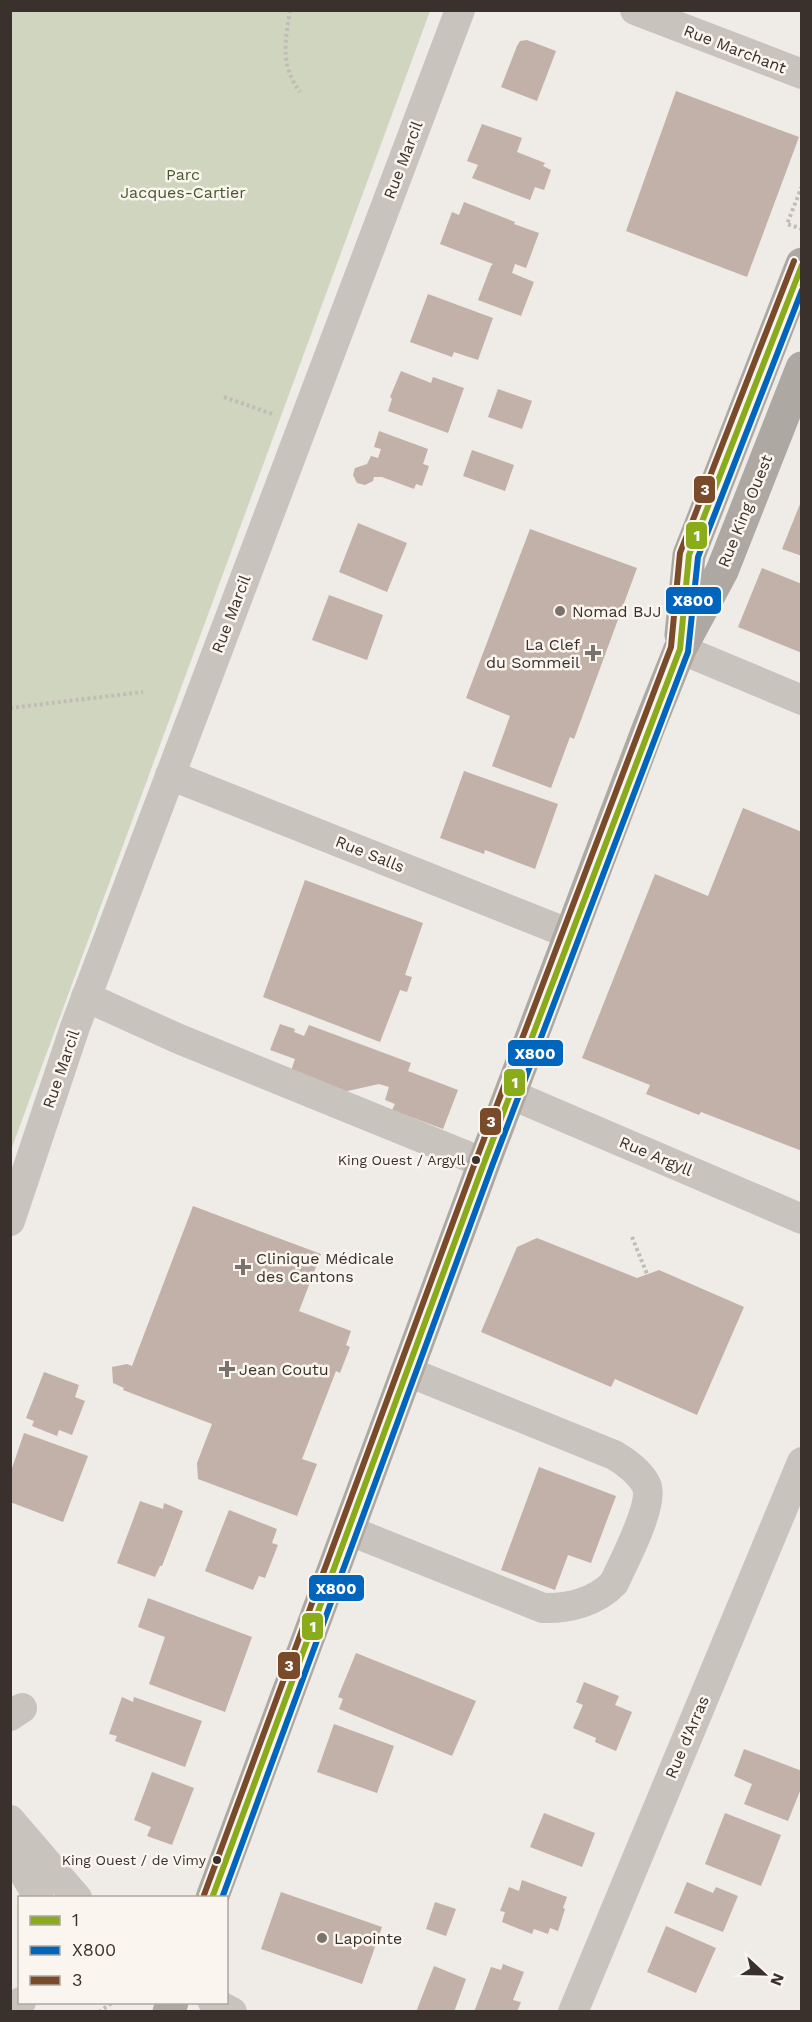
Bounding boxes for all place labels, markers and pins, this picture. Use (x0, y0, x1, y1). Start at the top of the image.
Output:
place label: Nomad BJJ (572, 602, 662, 621)
marker: Nomad BJJ (553, 604, 567, 618)
place label: La Clef du Sommeil (486, 635, 581, 672)
marker: La Clef du Sommeil (584, 644, 602, 662)
place label: King Ouest / Argyll (338, 1152, 466, 1168)
marker: King Ouest / Argyll (470, 1154, 482, 1166)
place label: Clinique Médicale des Cantons (256, 1249, 394, 1286)
marker: Clinique Médicale des Cantons (234, 1258, 252, 1276)
place label: Jean Coutu (239, 1360, 329, 1379)
marker: Jean Coutu (220, 1362, 234, 1376)
place label: King Ouest / de Vimy (62, 1852, 207, 1868)
marker: King Ouest / de Vimy (211, 1854, 223, 1866)
place label: Lapointe (334, 1929, 402, 1948)
marker: Lapointe (315, 1931, 329, 1945)

